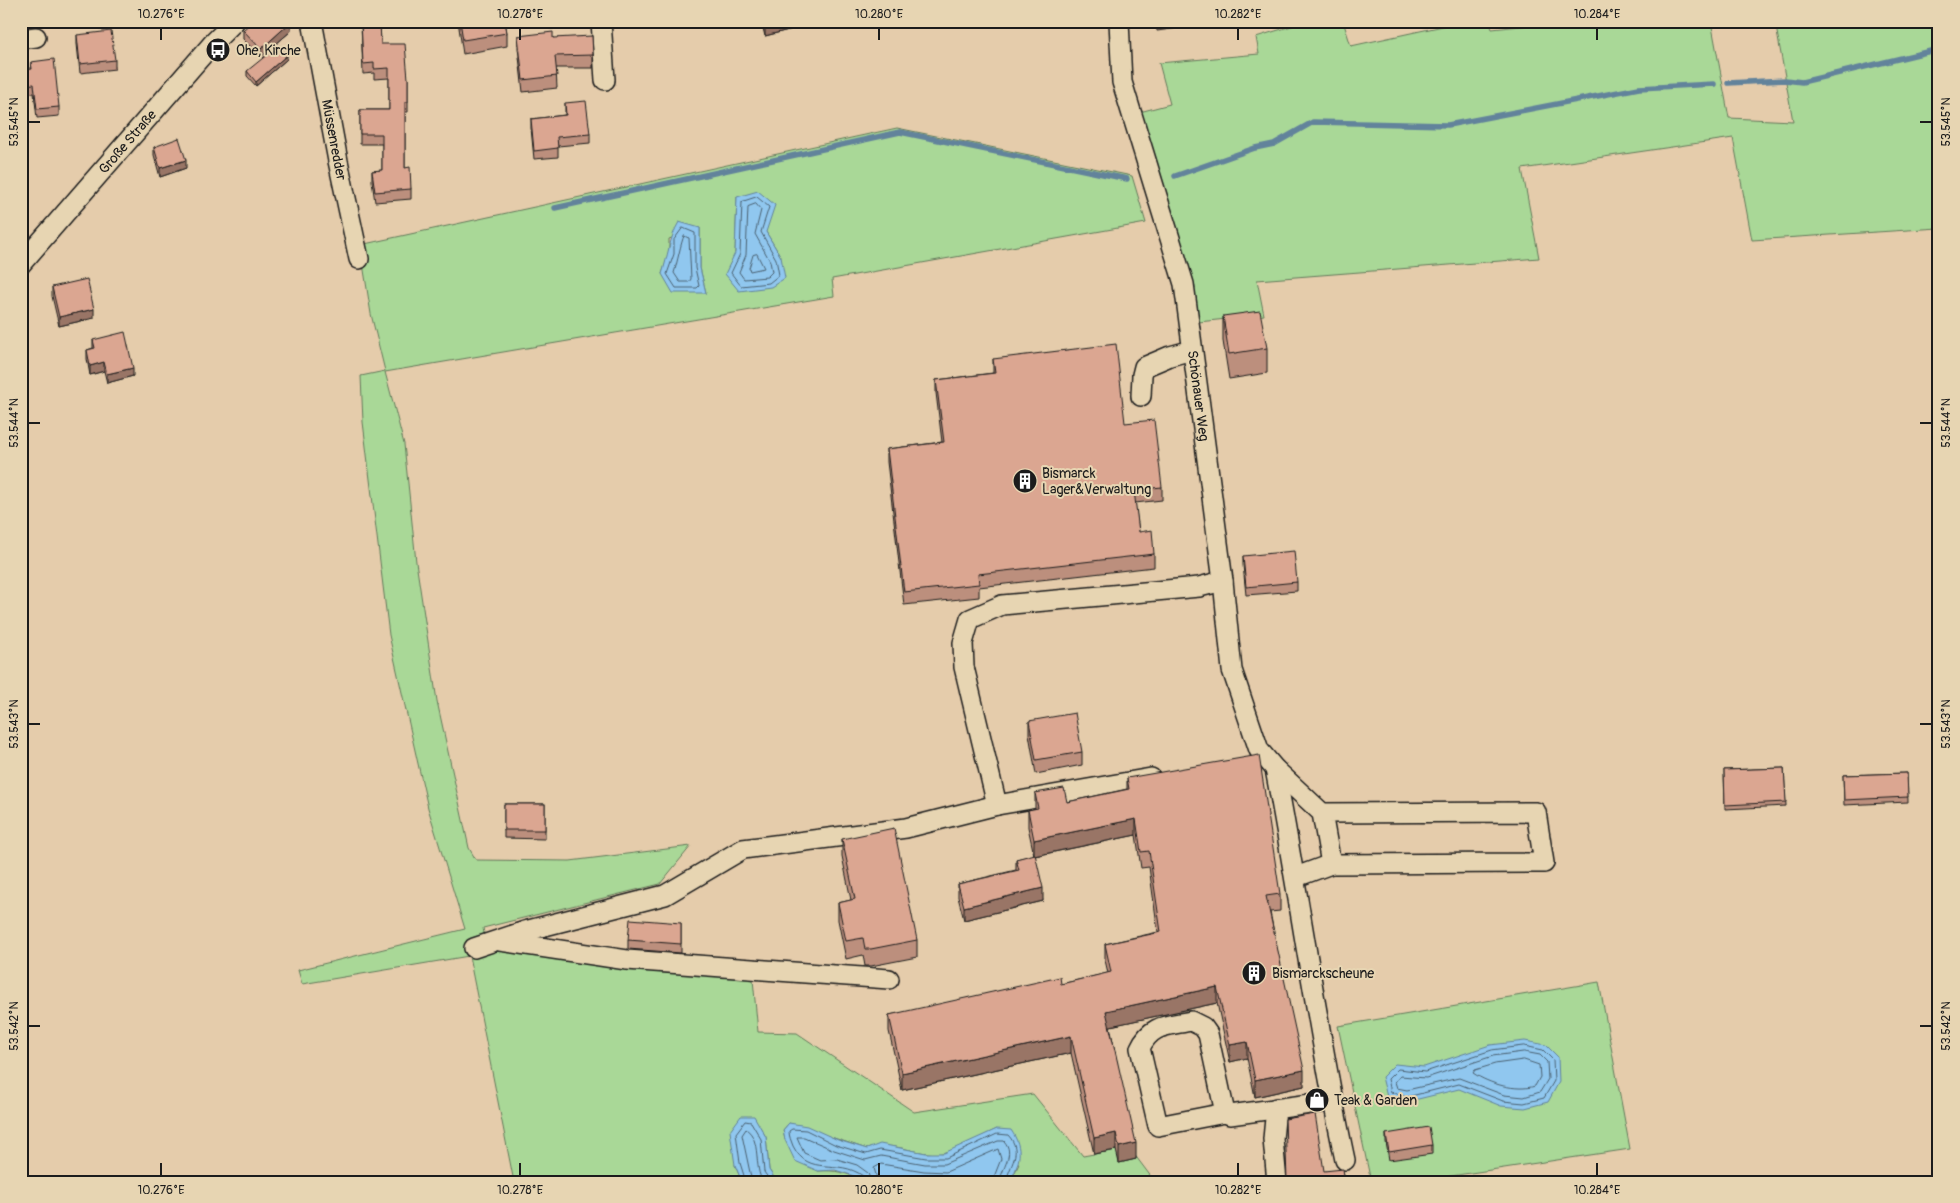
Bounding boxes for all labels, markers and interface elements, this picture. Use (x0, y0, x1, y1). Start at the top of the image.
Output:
text: 10.276°E (137, 7, 185, 22)
text: 10.278°E (497, 7, 543, 22)
text: 10.280°E (855, 7, 903, 22)
text: 10.282°E (1215, 7, 1261, 22)
text: 10.284°E (1574, 7, 1620, 22)
bus stop icon: Ohe, Kirche (205, 37, 231, 63)
place label: Ohe, Kirche (236, 42, 301, 59)
text: 53.545°N (7, 97, 22, 147)
text: 53.545°N (1939, 97, 1954, 147)
street label: Müssenredder (318, 98, 350, 182)
street label: Große Straße (95, 107, 160, 177)
street label: Schönauer Weg (1184, 349, 1213, 442)
text: 53.544°N (7, 398, 22, 448)
text: 53.544°N (1939, 398, 1954, 448)
place label: Bismarck Lager&Verwaltung (1042, 465, 1151, 498)
building icon: Bismarck Lager&Verwaltung (1012, 468, 1038, 494)
text: 53.543°N (7, 699, 22, 749)
text: 53.543°N (1939, 699, 1954, 749)
building icon: Bismarckscheune (1241, 960, 1267, 986)
place label: Bismarckscheune (1272, 965, 1374, 982)
text: 53.542°N (7, 1001, 22, 1051)
text: 53.542°N (1939, 1001, 1954, 1051)
shop icon: Teak & Garden (1304, 1087, 1330, 1113)
place label: Teak & Garden (1334, 1092, 1417, 1109)
text: 10.276°E (137, 1183, 185, 1198)
text: 10.278°E (497, 1183, 543, 1198)
text: 10.280°E (855, 1183, 903, 1198)
text: 10.282°E (1215, 1183, 1261, 1198)
text: 10.284°E (1574, 1183, 1620, 1198)

